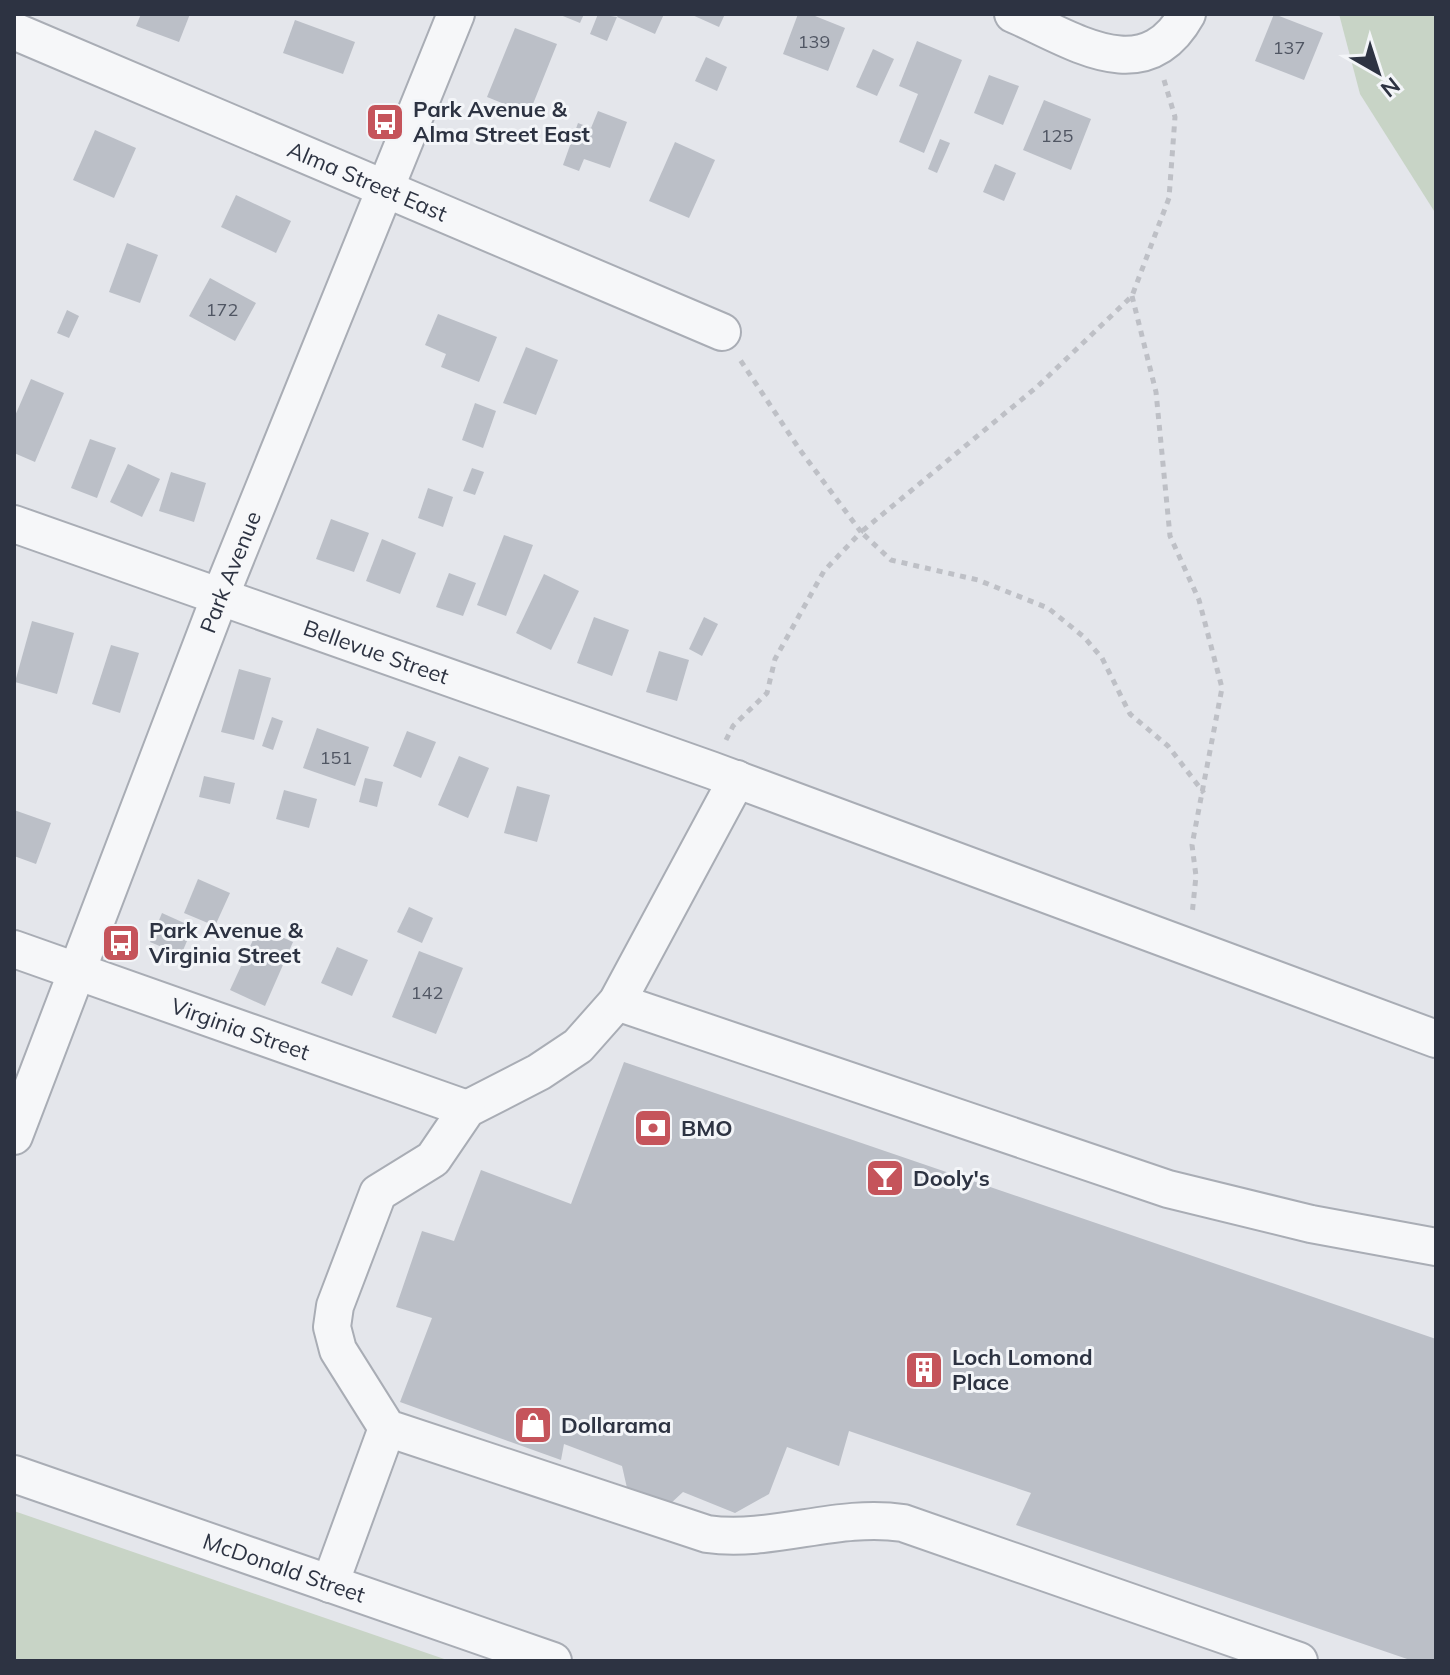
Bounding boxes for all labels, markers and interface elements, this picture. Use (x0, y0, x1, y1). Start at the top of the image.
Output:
house number: 139 (798, 30, 830, 53)
north arrow (1338, 32, 1418, 112)
house number: 137 (1273, 36, 1305, 59)
text: N (1375, 71, 1406, 104)
place label: Park Avenue & Alma Street East (413, 95, 590, 148)
bus stop icon: Park Avenue & Alma Street East (364, 101, 406, 143)
house number: 125 (1041, 124, 1073, 147)
street label: Alma Street East (283, 135, 452, 228)
house number: 172 (206, 298, 238, 321)
street label: Park Avenue (193, 507, 267, 637)
street label: Bellevue Street (300, 613, 453, 690)
house number: 151 (320, 746, 352, 769)
place label: Park Avenue & Virginia Street (148, 916, 304, 969)
bus stop icon: Park Avenue & Virginia Street (100, 922, 142, 964)
house number: 142 (411, 981, 443, 1004)
street label: Virginia Street (167, 992, 314, 1066)
bank icon: BMO (632, 1107, 674, 1149)
place label: BMO (681, 1114, 733, 1142)
bar icon: Dooly's (864, 1157, 906, 1199)
place label: Dooly's (913, 1164, 990, 1192)
place label: Loch Lomond Place (952, 1343, 1093, 1396)
building icon: Loch Lomond Place (903, 1349, 945, 1391)
shop icon: Dollarama (512, 1404, 554, 1446)
place label: Dollarama (561, 1411, 672, 1439)
street label: McDonald Street (199, 1527, 369, 1609)

